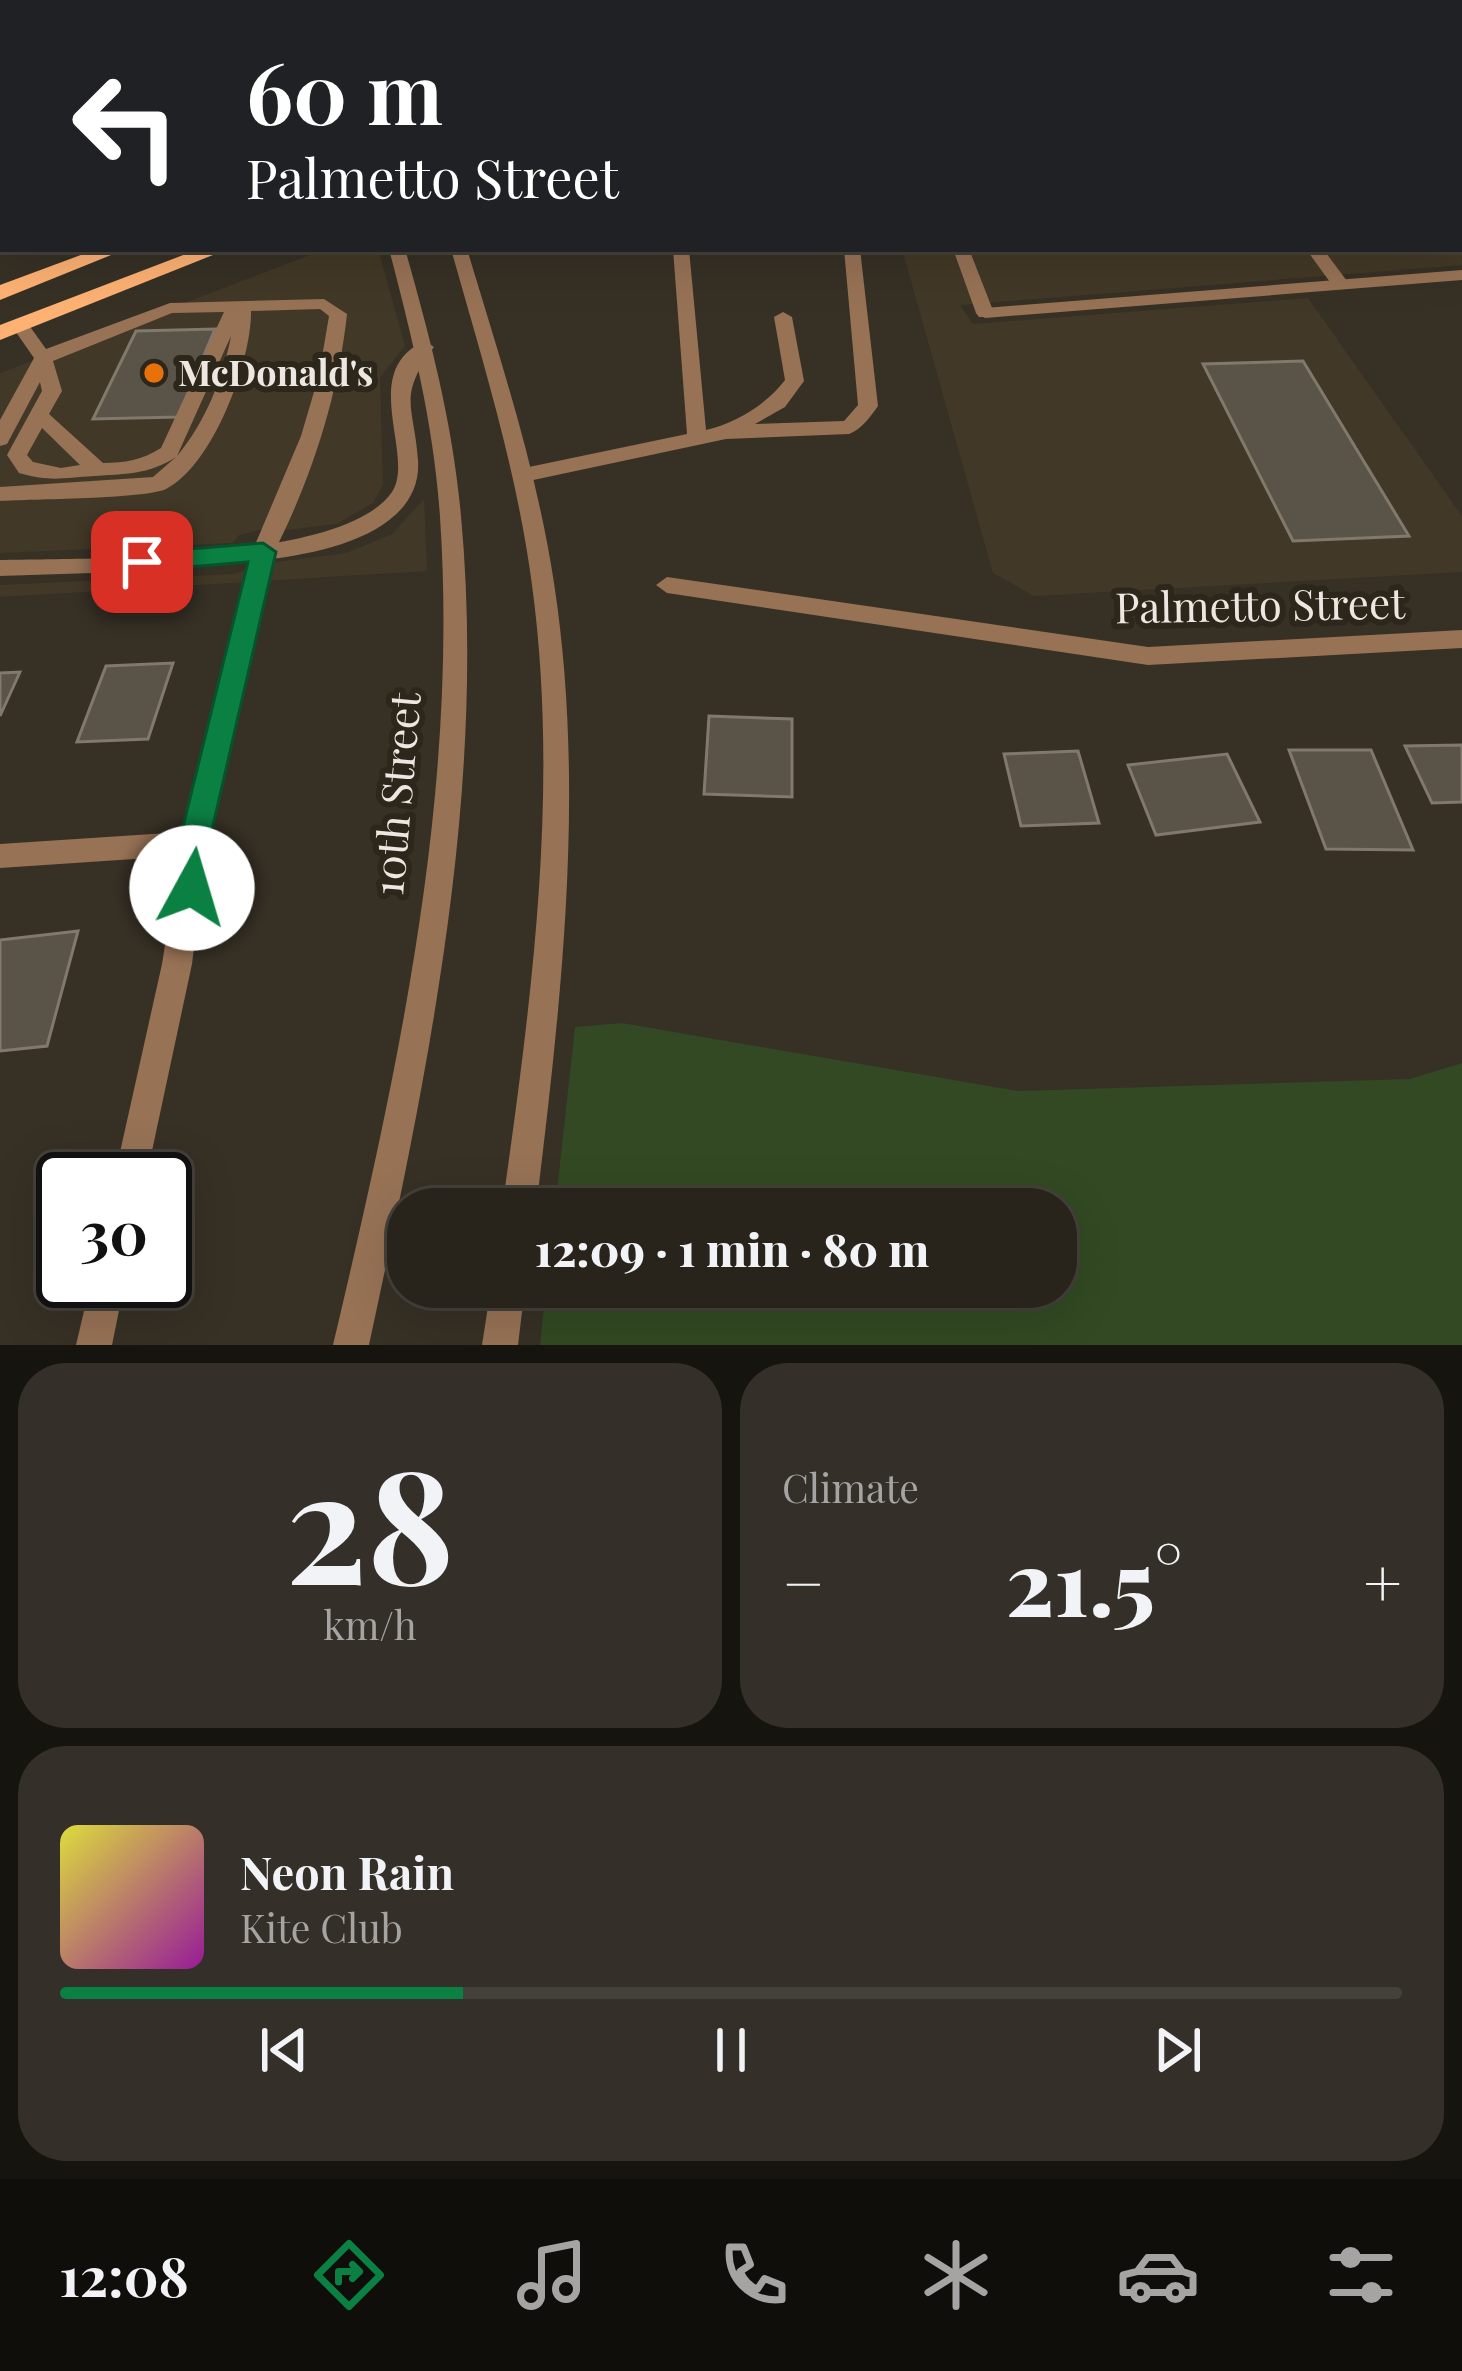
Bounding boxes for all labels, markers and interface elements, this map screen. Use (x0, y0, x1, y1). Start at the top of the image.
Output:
text: 60 m (246, 34, 443, 146)
icon: left (48, 48, 204, 204)
text: Palmetto Street (246, 141, 619, 213)
place label: McDonald's (178, 347, 374, 395)
marker: McDonald's (141, 360, 167, 386)
pin (91, 511, 193, 613)
icon: arrive (109, 529, 175, 595)
street label: Palmetto Street (1114, 573, 1407, 635)
street label: 10th Street (358, 689, 432, 898)
position arrow (129, 825, 255, 951)
speed limit sign: 30 (36, 1152, 192, 1308)
text: 12:09 · 1 min · 80 m (535, 1218, 929, 1278)
text: 28 (285, 1416, 455, 1624)
text: Climate (782, 1461, 919, 1513)
text: 21.5° (1006, 1520, 1182, 1640)
text: − (782, 1537, 825, 1625)
text: + (1363, 1537, 1402, 1625)
text: km/h (323, 1598, 417, 1650)
text: Neon Rain (240, 1841, 454, 1901)
text: Kite Club (240, 1901, 403, 1953)
icon: previous (251, 2017, 317, 2083)
icon: pause (698, 2017, 764, 2083)
icon: next (1145, 2017, 1211, 2083)
icon: directions (307, 2233, 391, 2317)
icon: music (510, 2233, 594, 2317)
icon: phone (712, 2233, 796, 2317)
icon: climate (914, 2233, 998, 2317)
icon: car (1116, 2233, 1200, 2317)
icon: filters (1319, 2233, 1403, 2317)
text: 12:08 (59, 2239, 189, 2311)

